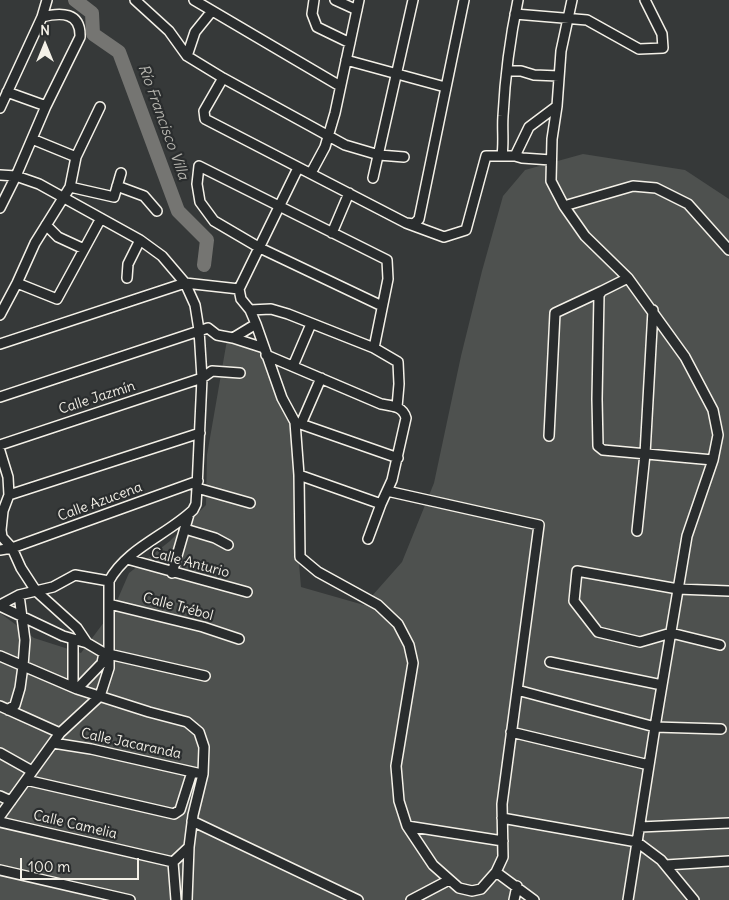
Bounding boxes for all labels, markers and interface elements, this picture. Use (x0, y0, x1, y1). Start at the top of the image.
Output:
north arrow (20, 20, 70, 70)
text: N (40, 21, 50, 39)
water label: Río Francisco Villa (134, 62, 192, 182)
street label: Calle Jazmín (57, 378, 137, 418)
street label: Calle Azucena (56, 479, 144, 525)
street label: Calle Anturio (149, 544, 231, 582)
street label: Calle Trébol (141, 590, 215, 624)
street label: Calle Jacaranda (79, 725, 183, 763)
street label: Calle Camelia (31, 807, 119, 843)
scale bar (22, 848, 141, 880)
text: 100 m (28, 857, 70, 876)

